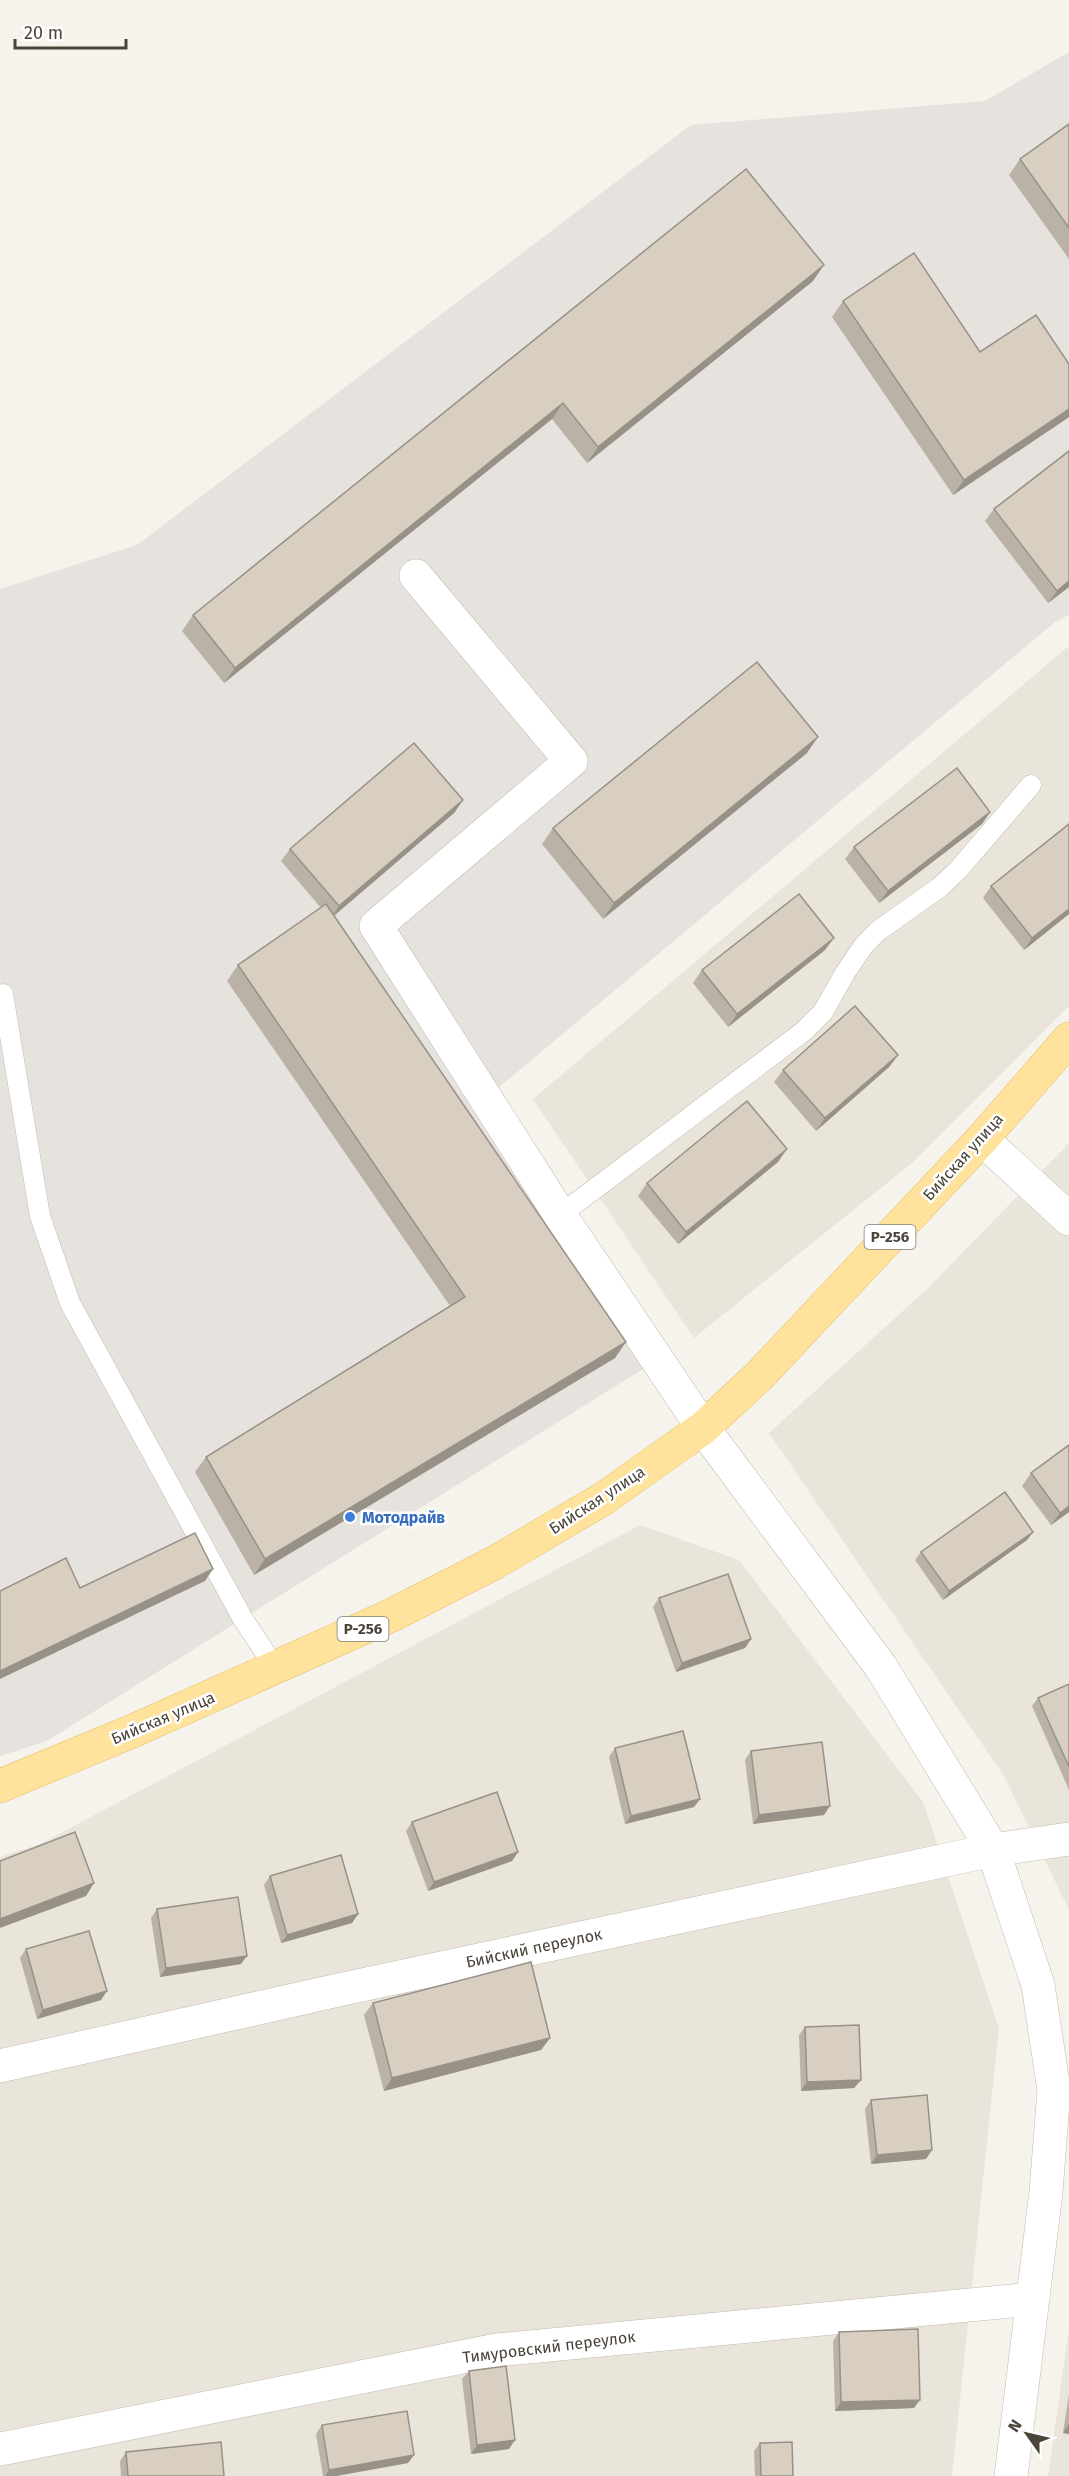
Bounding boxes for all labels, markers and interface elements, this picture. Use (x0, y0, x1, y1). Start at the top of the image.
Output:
scale bar (15, 12, 126, 50)
text: 20 m (24, 22, 63, 44)
street label: Бийская улица (919, 1110, 1007, 1204)
road number: Р-256 (864, 1225, 916, 1249)
street label: Бийская улица (545, 1462, 649, 1538)
place label: Мотодрайв (362, 1508, 445, 1527)
marker: Мотодрайв (343, 1510, 357, 1524)
road number: Р-256 (338, 1617, 388, 1641)
street label: Бийская улица (108, 1688, 218, 1748)
street label: Бийский переулок (464, 1924, 605, 1972)
street label: Тимуровский переулок (461, 2327, 637, 2367)
north arrow (997, 2404, 1057, 2464)
text: N (1004, 2416, 1026, 2436)

